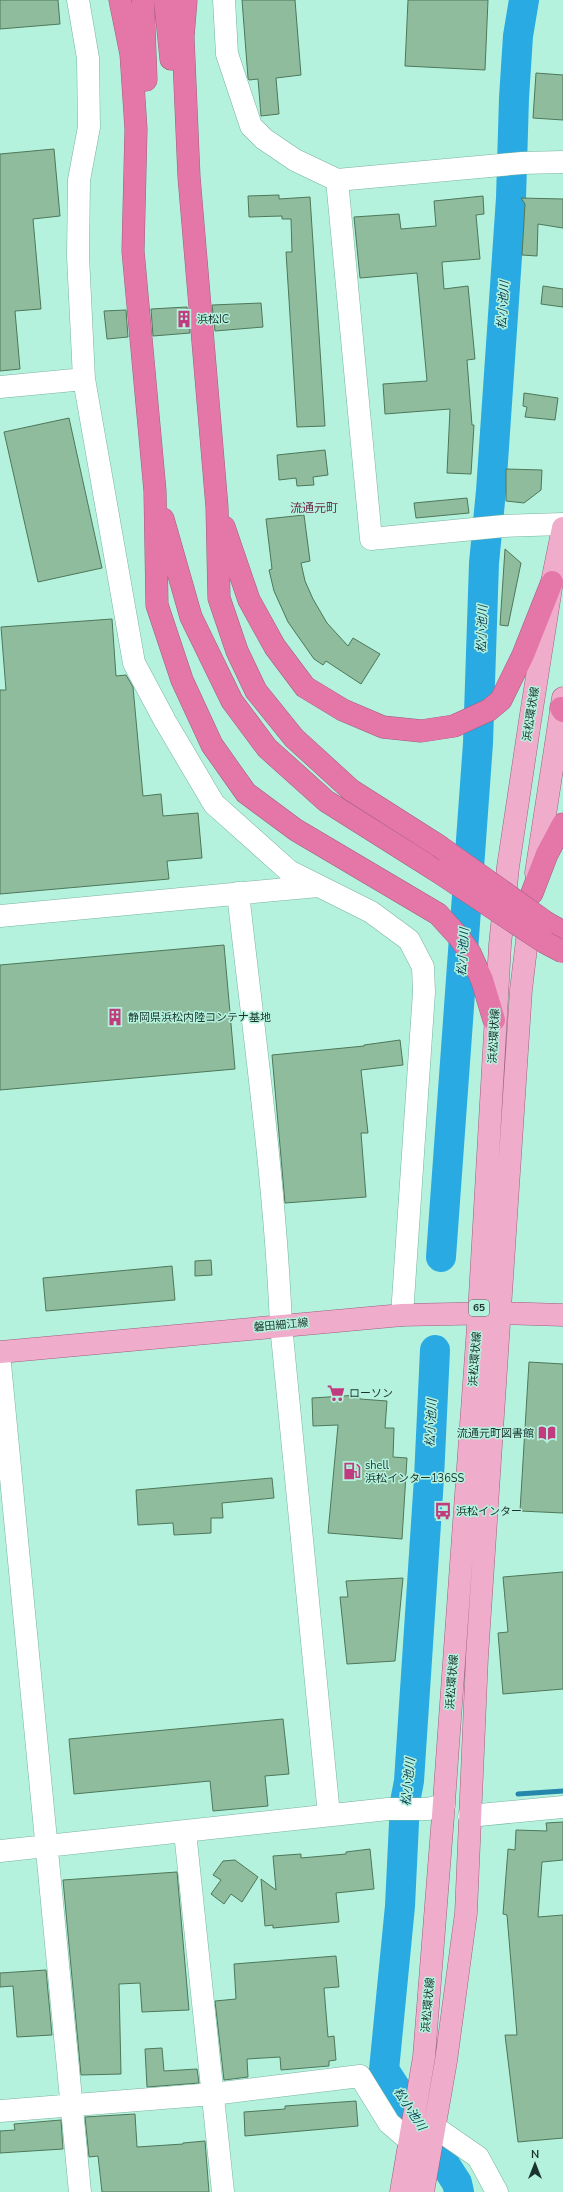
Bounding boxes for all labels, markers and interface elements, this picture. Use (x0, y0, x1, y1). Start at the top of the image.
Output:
water label: 松小池川 (493, 279, 513, 330)
building icon: 浜松IC (174, 309, 194, 329)
place label: 浜松IC (197, 312, 229, 327)
district label: 流通元町 (290, 500, 338, 516)
water label: 松小池川 (473, 603, 491, 653)
street label: 浜松環状線 (519, 686, 543, 742)
water label: 松小池川 (453, 926, 473, 977)
building icon: 静岡県浜松内陸コンテナ基地 (105, 1007, 125, 1027)
street label: 浜松環状線 (485, 1008, 503, 1064)
place label: 静岡県浜松内陸コンテナ基地 (128, 1010, 271, 1025)
road number: 65 (469, 1300, 489, 1316)
street label: 磐田細江線 (253, 1315, 309, 1335)
street label: 浜松環状線 (466, 1331, 484, 1387)
supermarket icon: ローソン (326, 1383, 346, 1403)
place label: ローソン (349, 1386, 393, 1401)
water label: 松小池川 (422, 1397, 440, 1447)
library icon: 流通元町図書館 (537, 1423, 557, 1443)
place label: 流通元町図書館 (457, 1426, 534, 1441)
place label: shell 浜松インター136SS (365, 1458, 465, 1486)
fuel station icon: shell 浜松インター136SS (342, 1461, 362, 1481)
bus stop icon: 浜松インター (433, 1501, 453, 1521)
place label: 浜松インター (456, 1504, 522, 1519)
street label: 浜松環状線 (443, 1654, 461, 1710)
water label: 松小池川 (398, 1755, 419, 1807)
street label: 浜松環状線 (418, 1977, 438, 2033)
water label: 松小池川 (390, 2085, 431, 2135)
north arrow (515, 2144, 555, 2184)
text: N (531, 2147, 539, 2162)

